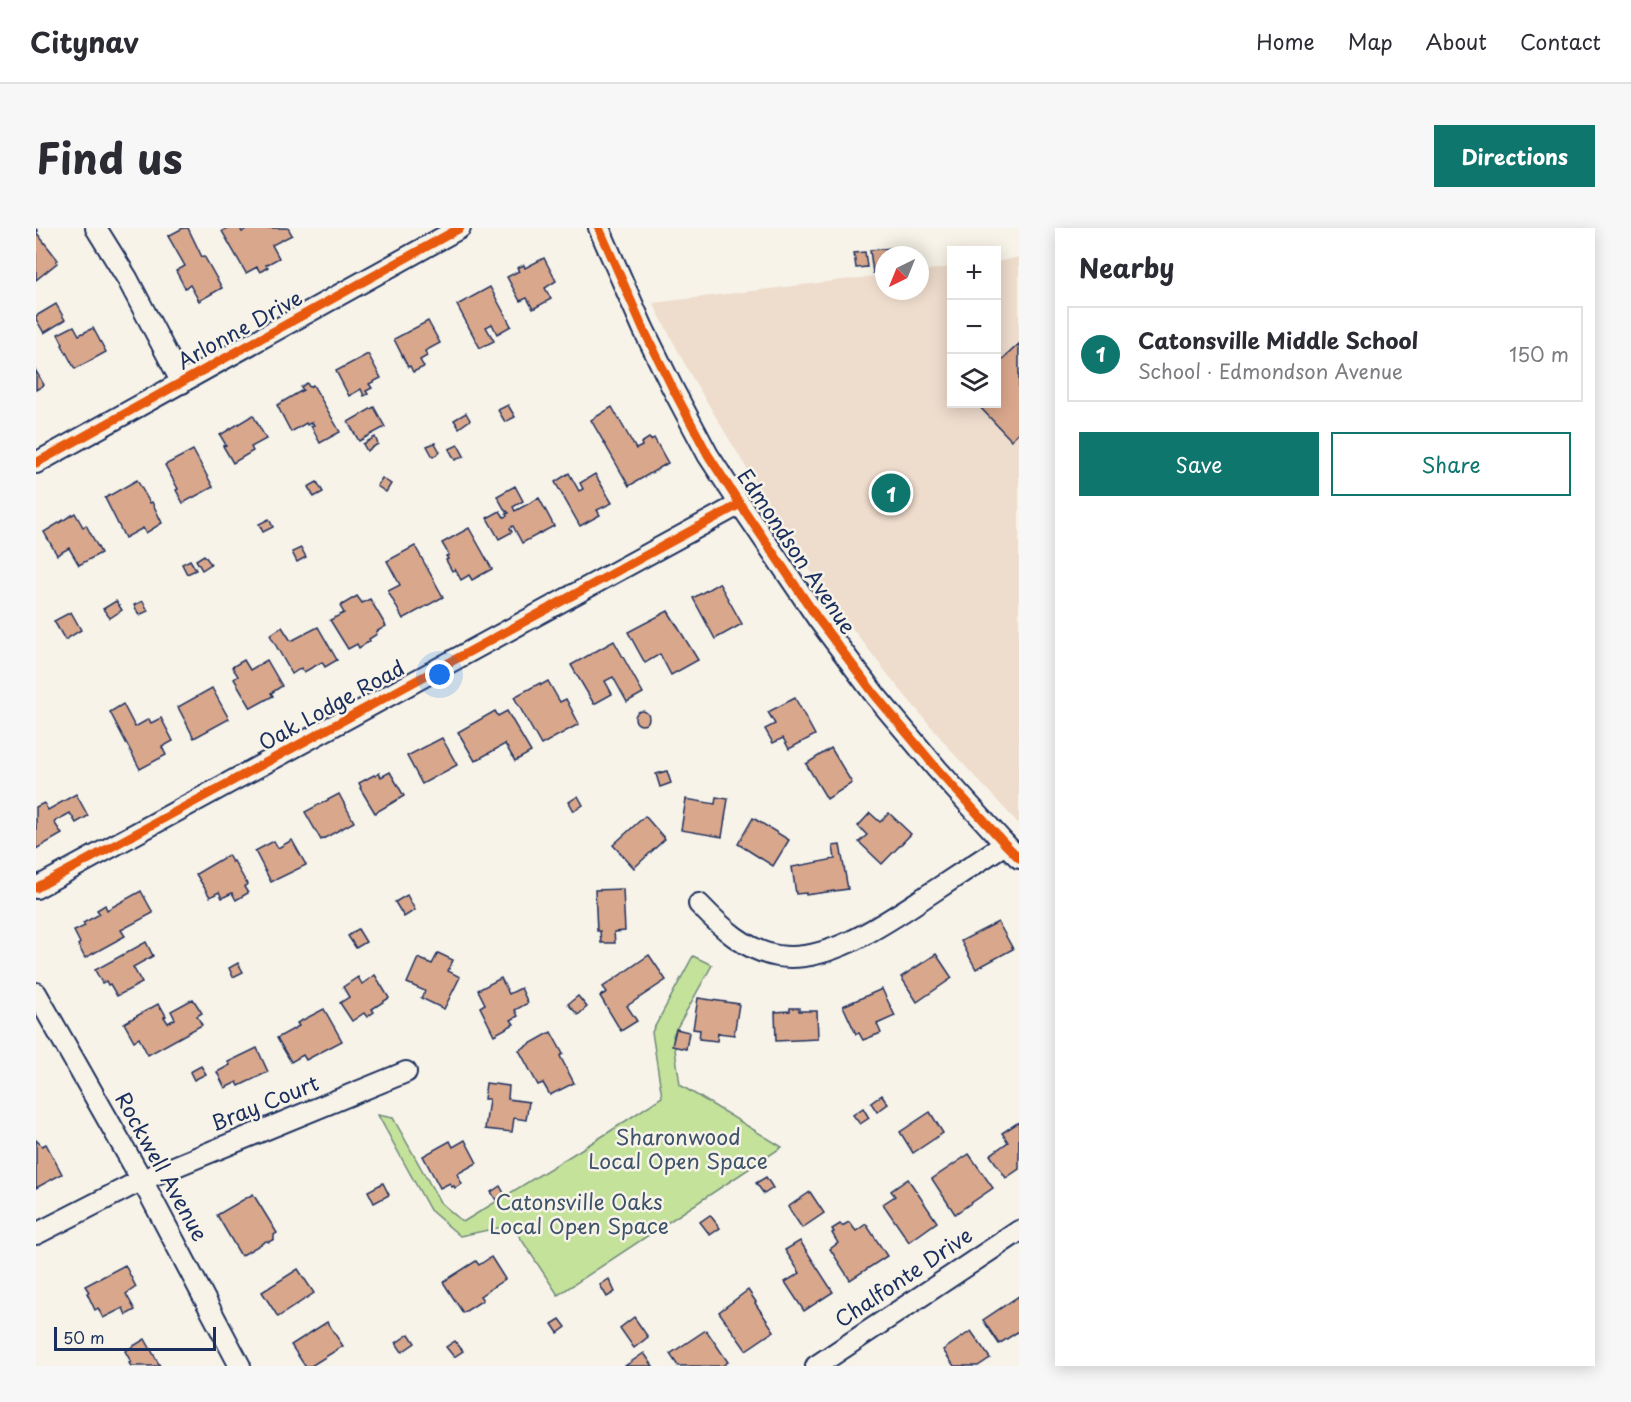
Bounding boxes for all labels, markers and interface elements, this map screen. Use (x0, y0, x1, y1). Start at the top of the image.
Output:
text: Citynav (30, 20, 139, 63)
text: Home (1256, 25, 1315, 57)
text: Map (1348, 25, 1393, 57)
text: About (1426, 25, 1487, 57)
text: Contact (1520, 25, 1601, 57)
text: Find us (36, 125, 183, 188)
button: Directions (1434, 125, 1595, 187)
north arrow (875, 246, 929, 300)
map controls (947, 246, 1001, 408)
button: + (947, 246, 1001, 300)
text: Nearby (1079, 248, 1174, 287)
street label: Arlonne Drive (170, 280, 308, 376)
button: − (947, 300, 1001, 354)
text: Catonsville Middle School (1138, 323, 1418, 356)
text: 1 (1096, 339, 1105, 369)
text: 150 m (1509, 339, 1569, 369)
button: layers (947, 354, 1001, 408)
text: School · Edmondson Avenue (1138, 356, 1403, 386)
button: Save (1079, 432, 1319, 496)
button: Share (1331, 432, 1571, 496)
street label: Edmondson Avenue (730, 462, 865, 640)
pin: 1 (872, 470, 910, 516)
street label: Oak Lodge Road (252, 651, 410, 758)
your location (425, 660, 454, 689)
street label: Bray Court (205, 1066, 323, 1138)
street label: Rockwell Avenue (108, 1086, 217, 1246)
park label: Sharonwood Local Open Space (588, 1120, 768, 1176)
park label: Catonsville Oaks Local Open Space (489, 1185, 669, 1241)
street label: Chalfonte Drive (828, 1218, 978, 1334)
scale bar (54, 1324, 216, 1352)
text: 50 m (63, 1325, 104, 1349)

